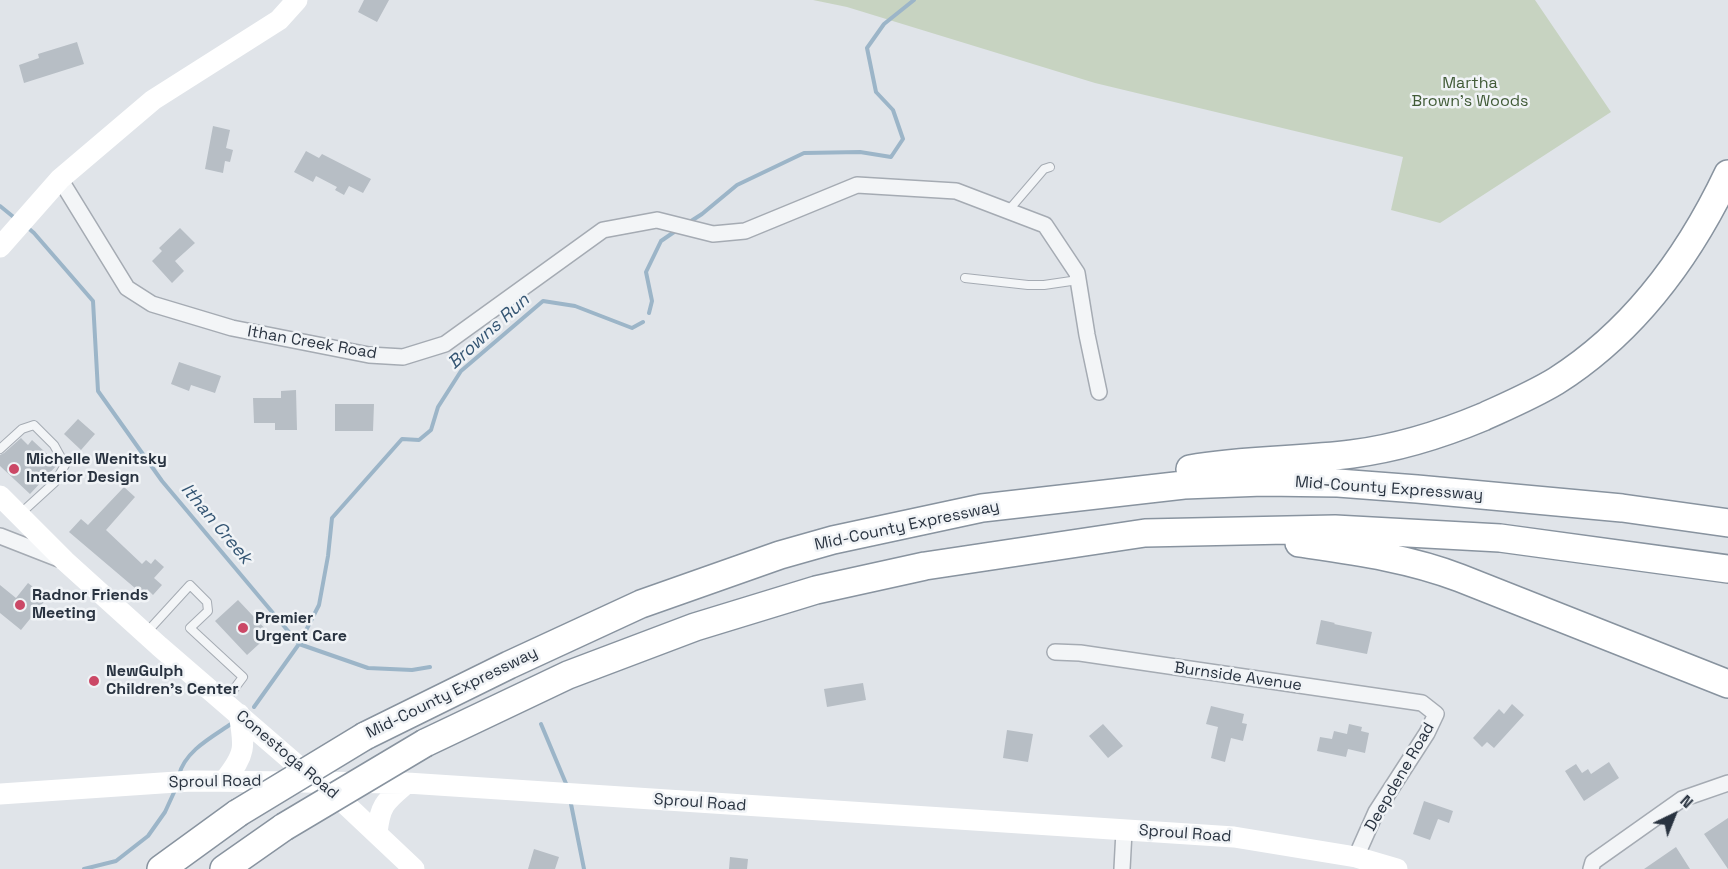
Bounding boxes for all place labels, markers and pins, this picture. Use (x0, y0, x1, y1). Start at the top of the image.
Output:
place label: Michelle Wenitsky Interior Design (26, 450, 167, 488)
marker: Michelle Wenitsky Interior Design (7, 462, 21, 476)
place label: Radnor Friends Meeting (32, 586, 148, 624)
marker: Radnor Friends Meeting (13, 598, 27, 612)
place label: Premier Urgent Care (255, 609, 347, 647)
marker: Premier Urgent Care (236, 621, 250, 635)
place label: NewGulph Children's Center (106, 662, 238, 700)
marker: NewGulph Children's Center (87, 674, 101, 688)

